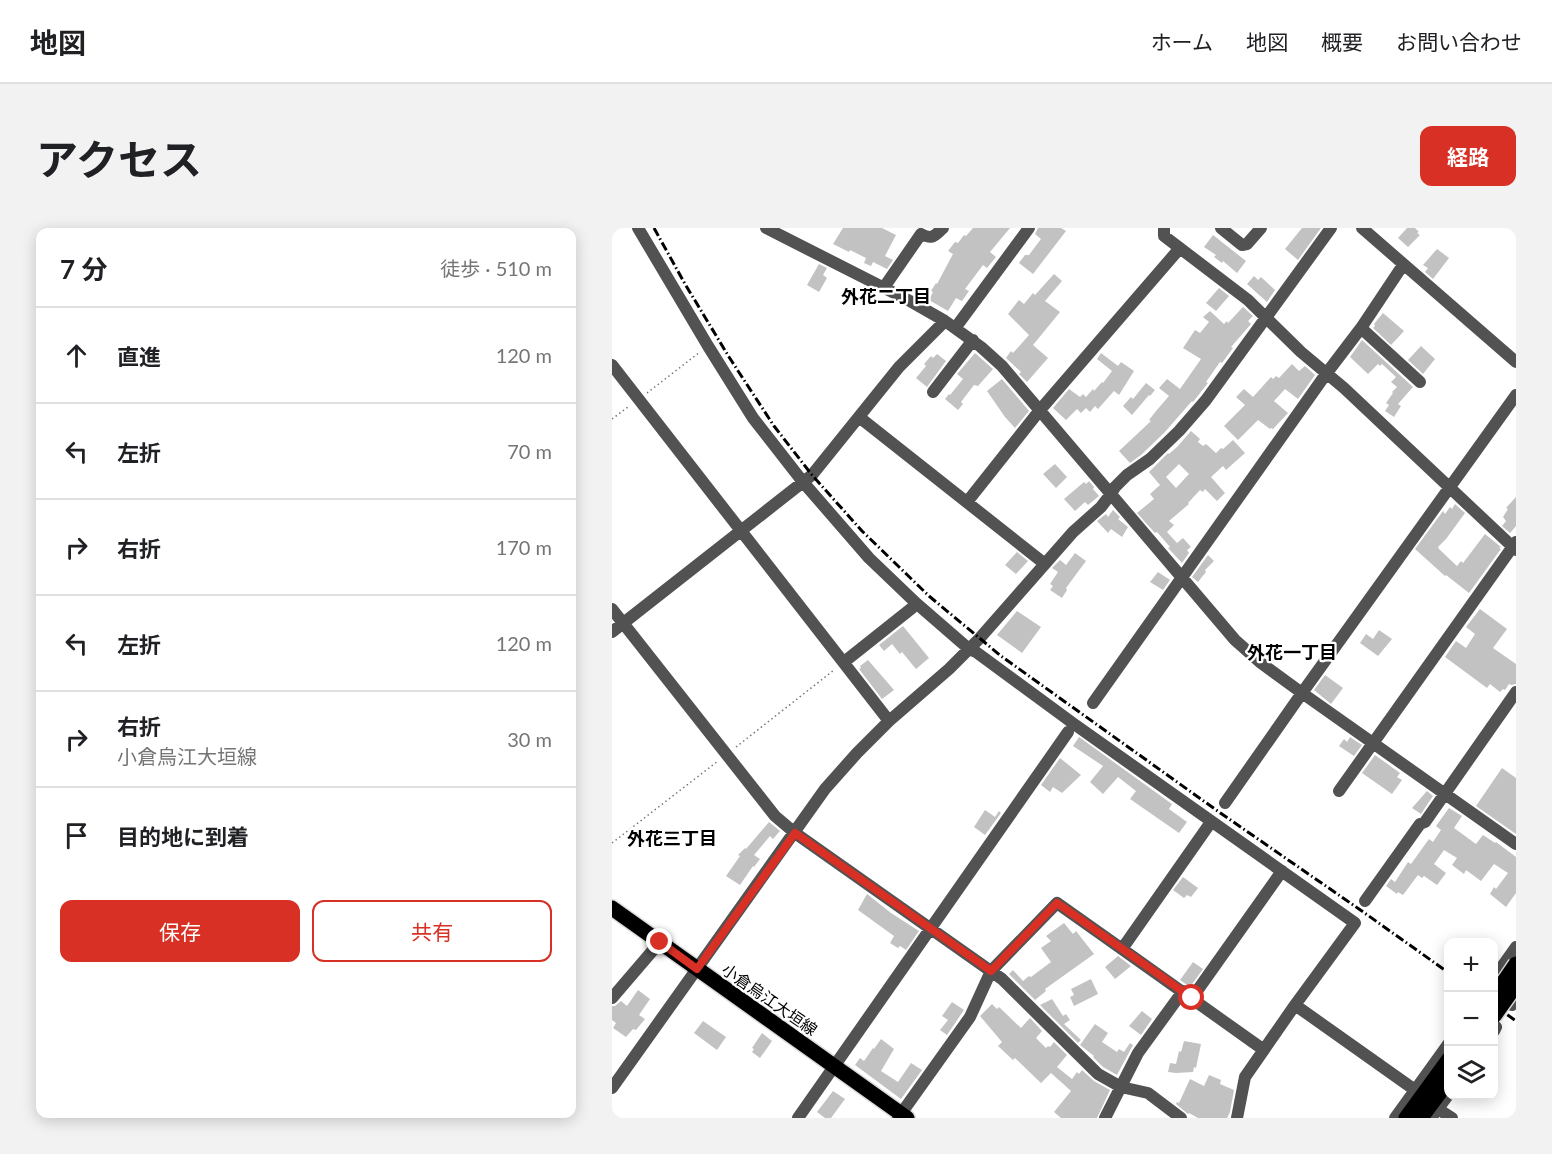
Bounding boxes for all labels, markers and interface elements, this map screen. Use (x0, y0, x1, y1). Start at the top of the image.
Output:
text: 地図 (30, 25, 86, 59)
text: ホーム (1151, 29, 1213, 54)
text: 地図 (1246, 29, 1288, 54)
text: 概要 (1321, 29, 1363, 54)
text: お問い合わせ (1396, 29, 1522, 54)
button: 経路 (1420, 126, 1516, 186)
text: アクセス (36, 134, 202, 184)
text: 7 分 (60, 253, 107, 285)
text: 徒歩 · 510 m (440, 256, 552, 280)
district label: 外花二丁目 (841, 285, 931, 307)
icon: ahead (60, 339, 93, 372)
text: 直進 (117, 343, 161, 370)
text: 120 m (496, 343, 552, 367)
icon: left (60, 435, 93, 468)
text: 左折 (117, 439, 161, 466)
text: 70 m (507, 439, 552, 463)
icon: right (60, 531, 93, 564)
text: 右折 (117, 535, 161, 562)
text: 170 m (496, 535, 552, 559)
icon: left (60, 627, 93, 660)
text: 左折 (117, 631, 161, 658)
text: 120 m (496, 631, 552, 655)
district label: 外花一丁目 (1247, 641, 1337, 663)
text: 右折 (117, 713, 161, 740)
icon: right (60, 723, 93, 756)
text: 30 m (507, 727, 552, 751)
text: 小倉烏江大垣線 (117, 744, 257, 768)
icon: arrive (60, 819, 93, 852)
text: 目的地に到着 (117, 823, 249, 850)
district label: 外花三丁目 (627, 827, 717, 849)
button: 保存 (60, 900, 300, 962)
button: 共有 (312, 900, 552, 962)
route end (646, 928, 672, 954)
map controls (1444, 938, 1498, 1100)
button: + (1444, 938, 1498, 992)
street label: 小倉烏江大垣線 (719, 959, 821, 1039)
route start (1178, 984, 1204, 1010)
button: − (1444, 992, 1498, 1046)
button: layers (1444, 1046, 1498, 1100)

